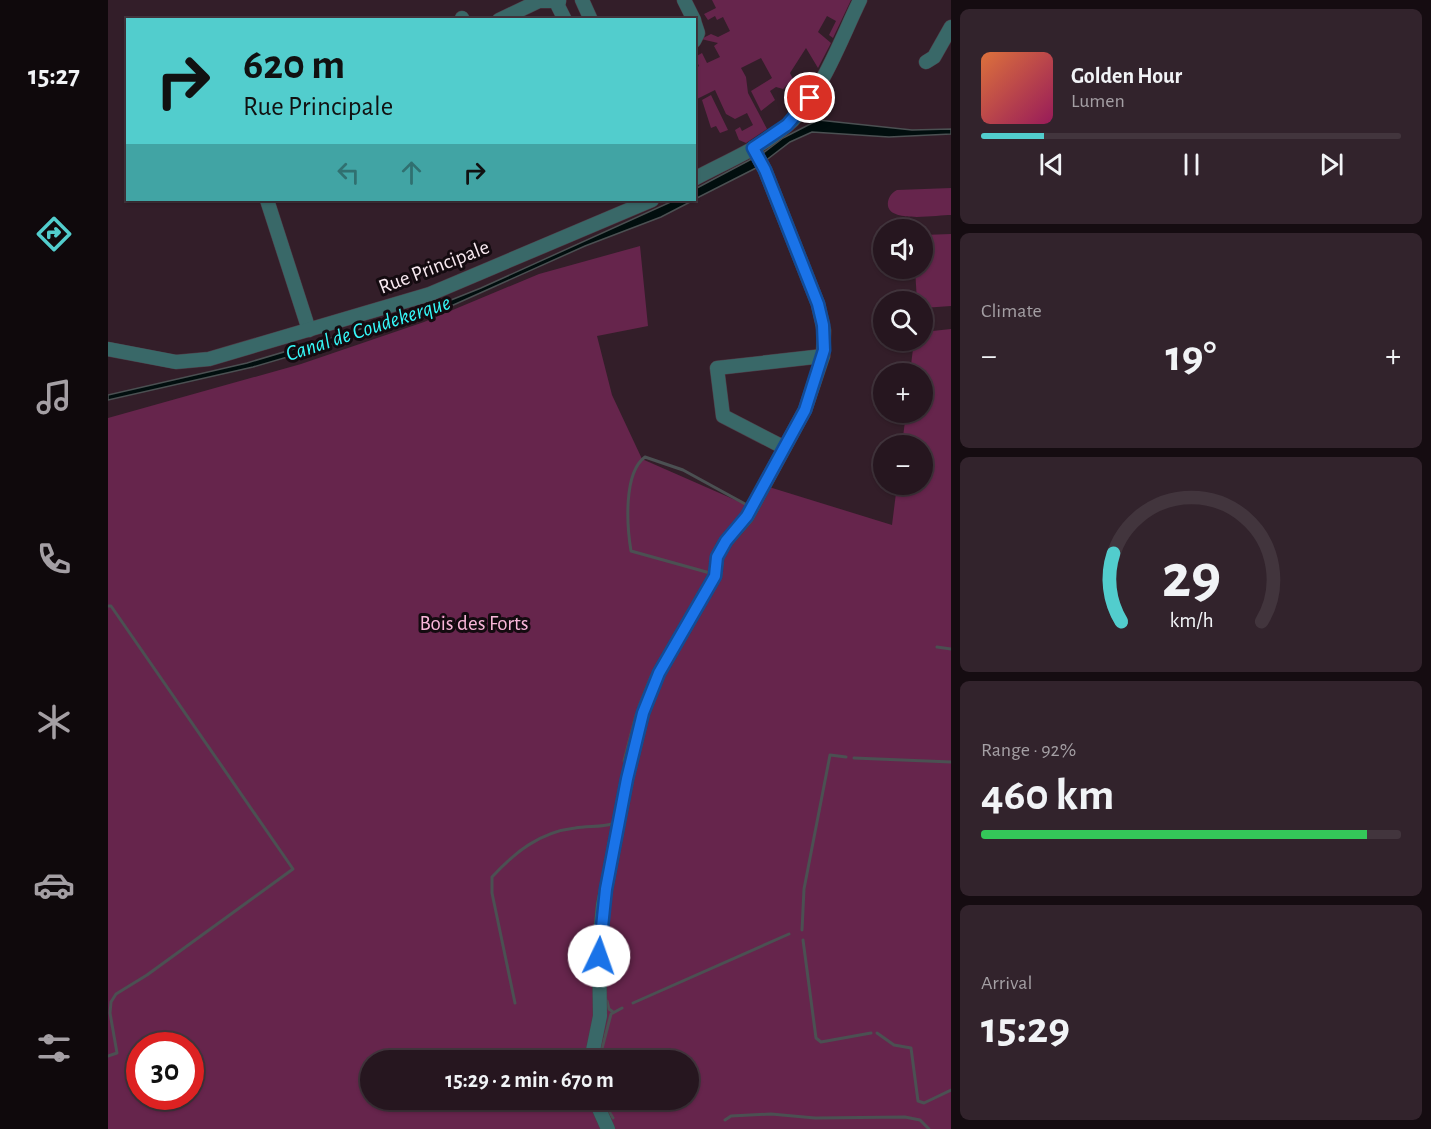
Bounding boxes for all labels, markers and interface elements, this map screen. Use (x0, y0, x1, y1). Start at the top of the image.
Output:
icon: right (144, 42, 222, 120)
text: 620 m (243, 44, 345, 86)
text: 15:27 (28, 62, 80, 89)
text: Golden Hour (1071, 65, 1182, 87)
pin (784, 72, 835, 123)
icon: arrive (793, 81, 826, 114)
text: Lumen (1071, 91, 1125, 111)
text: Rue Principale (243, 93, 393, 120)
icon: previous (1035, 148, 1068, 181)
icon: pause (1175, 148, 1208, 181)
icon: next (1315, 148, 1348, 181)
icon: left (332, 156, 365, 189)
icon: ahead (395, 156, 428, 189)
icon: right (458, 156, 491, 189)
icon: directions (33, 213, 75, 255)
map controls (873, 219, 933, 495)
button: sound (873, 219, 933, 279)
street label: Rue Principale (376, 236, 492, 298)
water label: Canal de Coudekerque (283, 291, 453, 365)
button: search (873, 291, 933, 351)
text: Climate (981, 301, 1042, 321)
text: 19° (1165, 334, 1217, 379)
text: − (981, 340, 997, 373)
text: + (1385, 340, 1401, 373)
button: + (873, 363, 933, 423)
icon: music (33, 376, 75, 418)
button: − (873, 435, 933, 495)
icon: phone (33, 538, 75, 580)
text: 29 (1161, 546, 1221, 608)
text: km/h (1169, 610, 1213, 631)
park label: Bois des Forts (419, 613, 529, 634)
icon: climate (33, 701, 75, 743)
text: Range · 92% (981, 740, 1076, 760)
text: 460 km (981, 773, 1114, 818)
icon: car (33, 864, 75, 906)
position arrow (567, 924, 631, 988)
text: Arrival (981, 973, 1032, 993)
text: 15:29 (981, 1006, 1070, 1051)
icon: filters (33, 1027, 75, 1069)
speed limit sign: 30 (126, 1032, 204, 1110)
text: 15:29 · 2 min · 670 m (445, 1069, 614, 1091)

